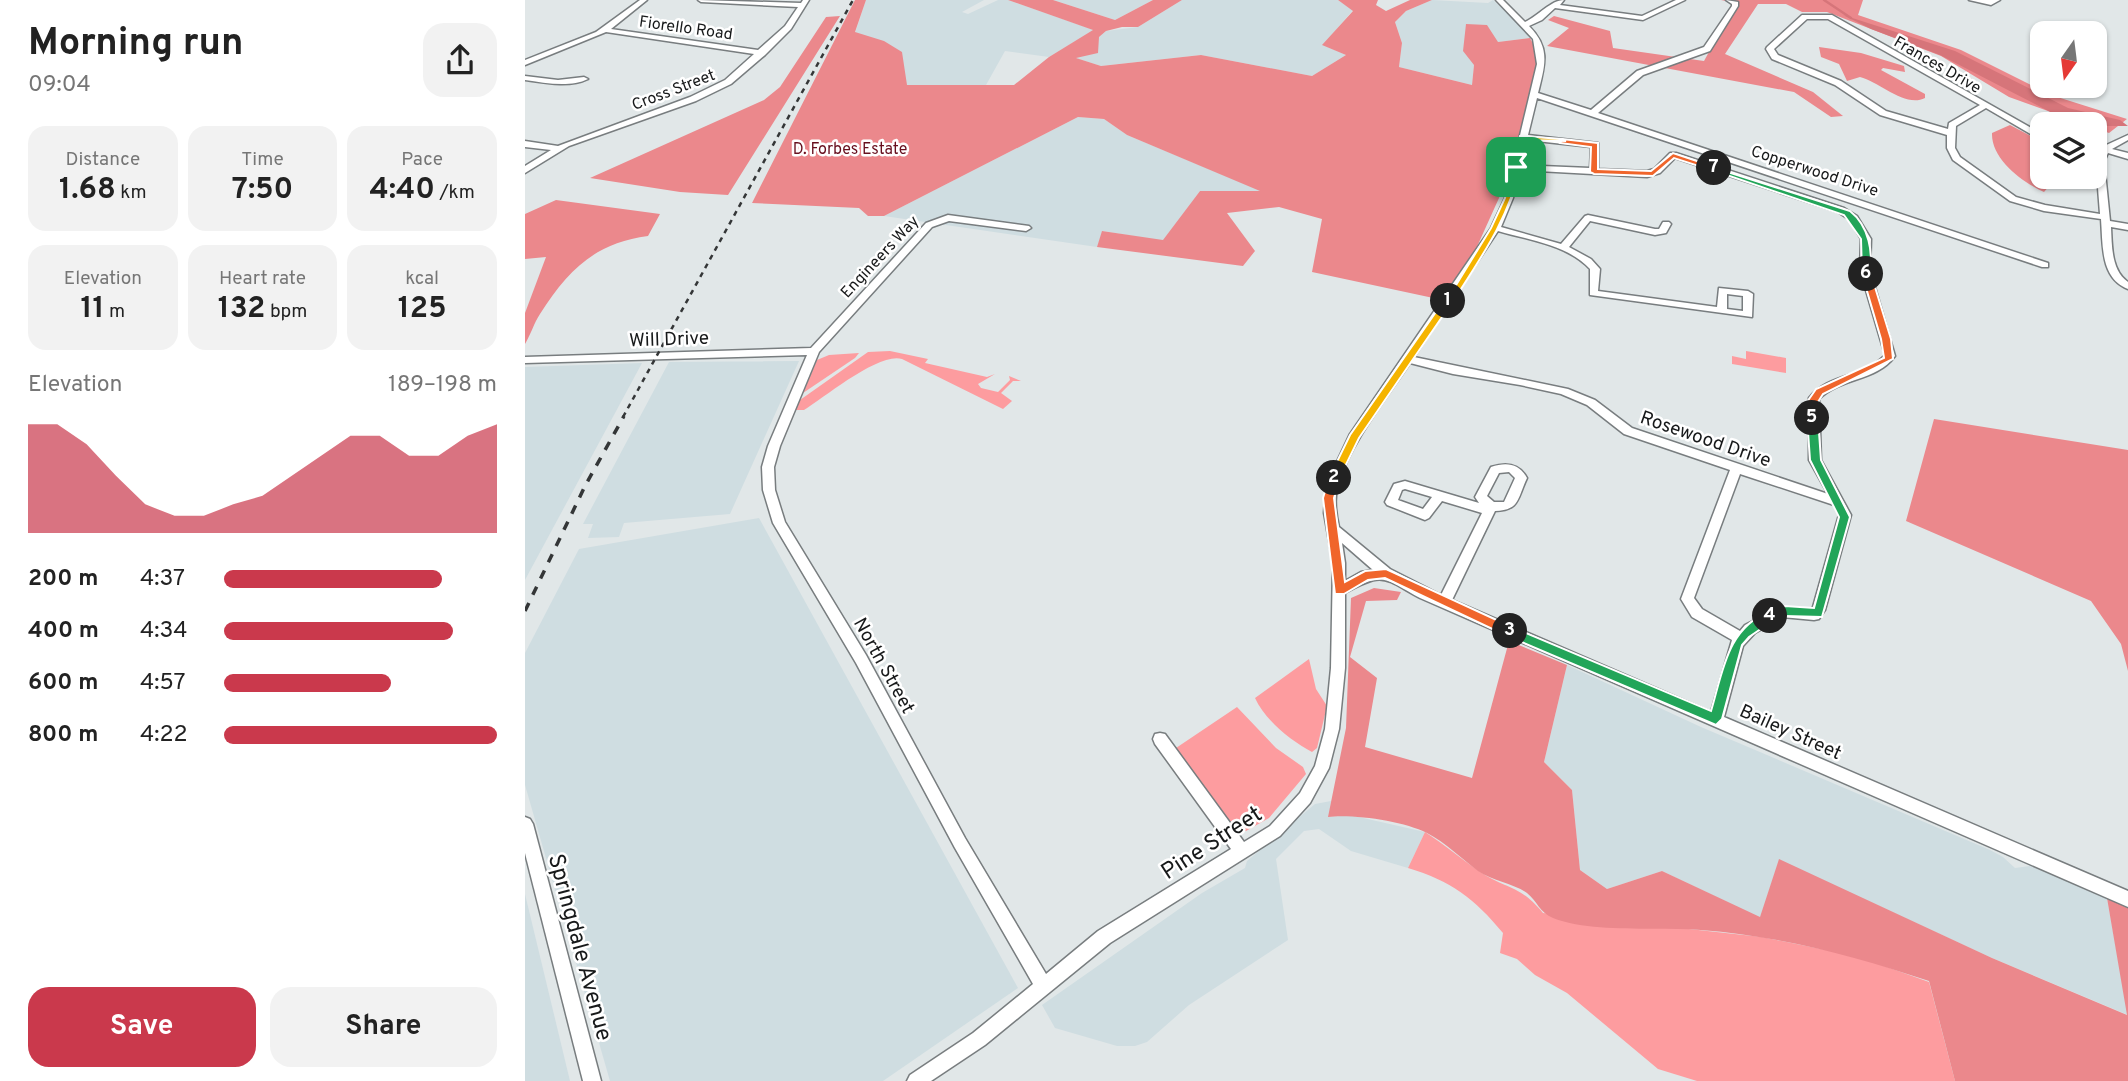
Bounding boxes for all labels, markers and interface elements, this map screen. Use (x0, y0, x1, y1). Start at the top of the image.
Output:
street label: Fiorello Road (638, 13, 734, 45)
text: Morning run (28, 20, 244, 69)
north arrow (2030, 21, 2107, 98)
map controls (2030, 21, 2107, 189)
button: share (423, 23, 497, 97)
street label: Frances Drive (1890, 33, 1984, 99)
street label: Cross Street (629, 66, 718, 116)
text: 09:04 (28, 71, 91, 100)
button: layers (2030, 112, 2107, 189)
pin (1486, 137, 1546, 197)
park label: D. Forbes Estate (793, 140, 907, 160)
street label: Copperwood Drive (1748, 142, 1881, 202)
text: Distance (66, 148, 140, 172)
text: Time (241, 148, 284, 172)
text: Pace (401, 148, 443, 172)
icon: arrive (1497, 148, 1535, 186)
pin: 7 (1697, 150, 1731, 186)
text: 7 (1708, 155, 1719, 179)
text: 1.68 (59, 172, 116, 209)
text: 7:50 (232, 172, 293, 209)
text: 4:40 (369, 172, 435, 209)
text: km (116, 181, 147, 205)
text: /km (435, 181, 475, 205)
street label: Engineers Way (837, 212, 924, 303)
pin: 6 (1849, 256, 1883, 292)
text: 6 (1860, 261, 1871, 285)
text: Elevation (64, 267, 142, 291)
text: Heart rate (219, 267, 306, 291)
text: kcal (405, 267, 439, 291)
pin: 1 (1431, 284, 1465, 318)
text: 1 (1444, 288, 1451, 312)
text: 11 (81, 291, 105, 328)
text: 132 (218, 291, 265, 328)
text: 125 (398, 291, 447, 328)
text: m (105, 300, 125, 324)
text: bpm (265, 300, 307, 324)
street label: Will Drive (629, 327, 710, 353)
text: Elevation (28, 371, 123, 400)
text: 189–198 m (388, 371, 497, 400)
pin: 5 (1795, 400, 1829, 436)
text: 5 (1806, 405, 1817, 429)
street label: Rosewood Drive (1637, 406, 1774, 473)
pin: 2 (1317, 461, 1351, 496)
text: 2 (1328, 465, 1339, 489)
text: 200 m (28, 565, 98, 594)
text: 4:37 (140, 565, 185, 594)
pin: 4 (1753, 598, 1787, 634)
text: 4 (1763, 603, 1776, 627)
street label: North Street (847, 614, 919, 718)
pin: 3 (1493, 614, 1527, 648)
text: 400 m (28, 617, 99, 646)
text: 4:34 (140, 617, 188, 646)
text: 3 (1504, 618, 1515, 642)
text: 600 m (28, 669, 98, 698)
text: 4:57 (140, 669, 186, 698)
street label: Bailey Street (1735, 700, 1845, 766)
text: 800 m (28, 721, 98, 750)
text: 4:22 (140, 721, 188, 750)
street label: Pine Street (1156, 801, 1268, 888)
street label: Springdale Avenue (540, 851, 617, 1044)
button: Save (28, 987, 256, 1067)
button: Share (270, 987, 497, 1067)

